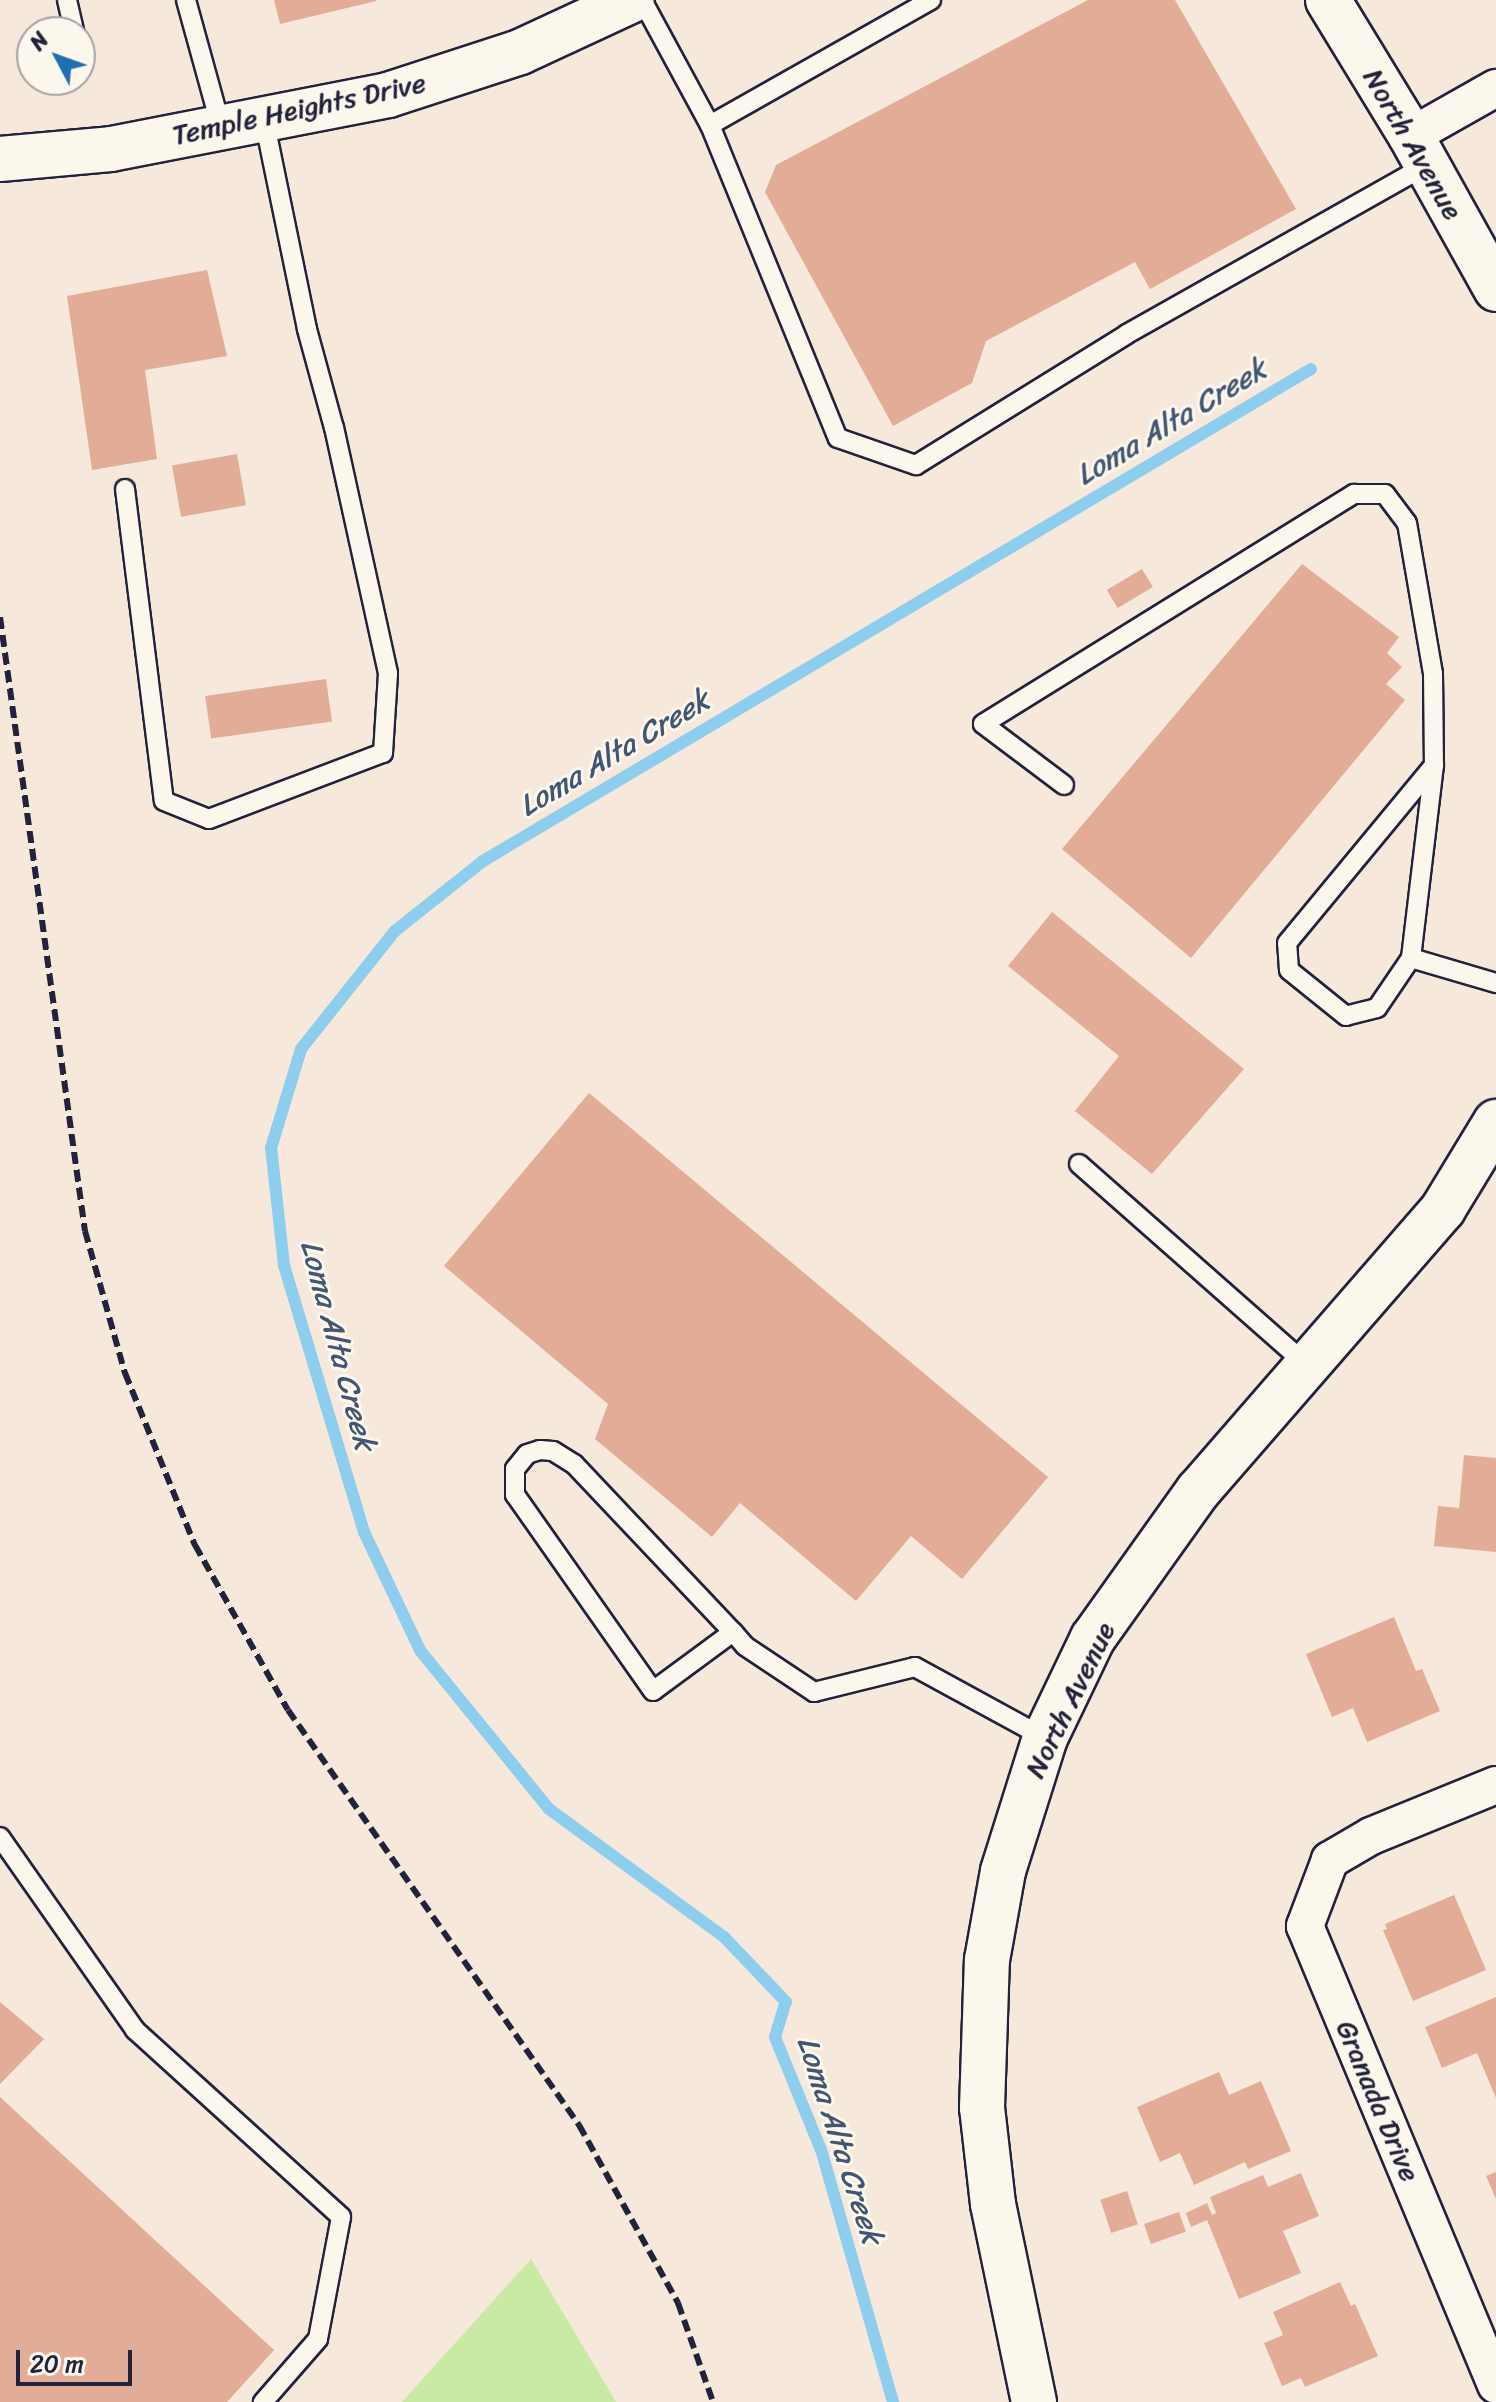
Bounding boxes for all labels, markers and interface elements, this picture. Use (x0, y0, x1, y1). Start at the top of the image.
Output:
north arrow (16, 16, 96, 96)
text: N (19, 23, 59, 60)
street label: North Avenue (1356, 63, 1470, 225)
street label: Temple Heights Drive (169, 66, 429, 152)
water label: Loma Alta Creek (1069, 351, 1273, 493)
water label: Loma Alta Creek (512, 682, 716, 824)
water label: Loma Alta Creek (293, 1236, 383, 1454)
street label: North Avenue (1018, 1617, 1122, 1783)
street label: Granada Drive (1329, 2015, 1427, 2187)
water label: Loma Alta Creek (789, 2031, 891, 2249)
scale bar (20, 2334, 136, 2384)
text: 20 m (30, 2343, 84, 2385)

